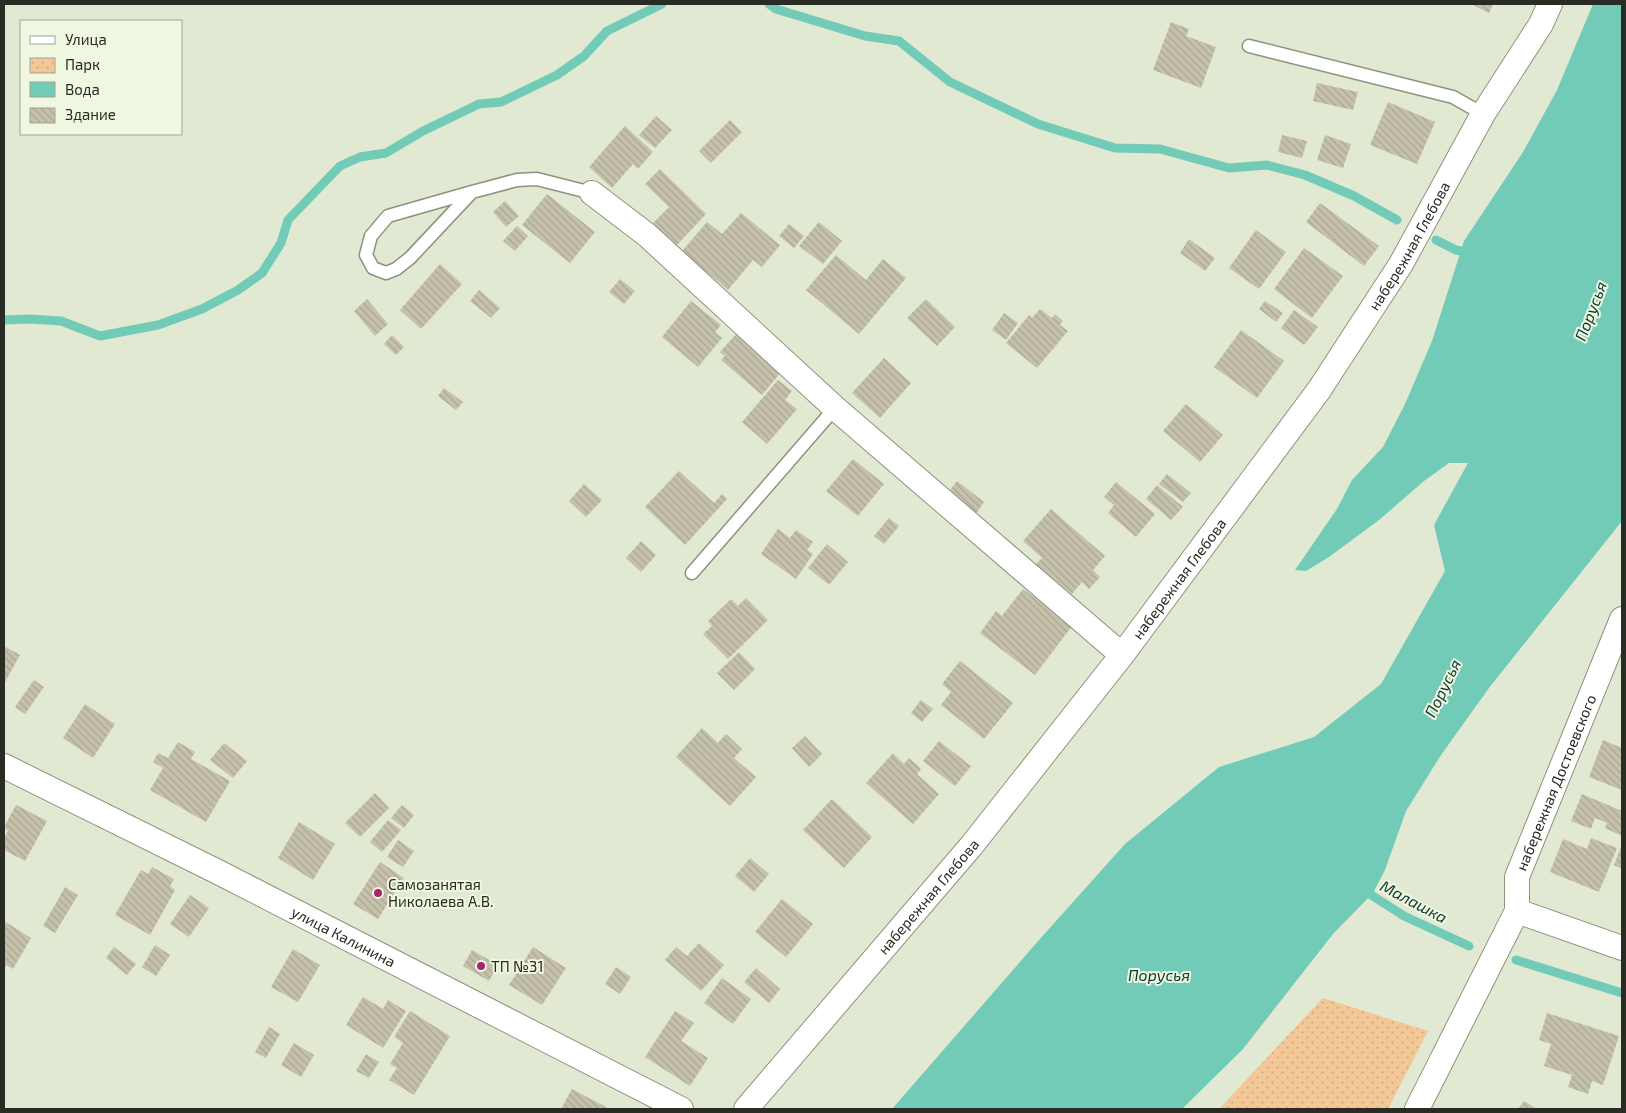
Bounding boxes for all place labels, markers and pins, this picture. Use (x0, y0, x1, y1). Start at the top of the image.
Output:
place label: Самозанятая Николаева А.В. (388, 875, 494, 910)
marker: Самозанятая Николаева А.В. (372, 887, 384, 899)
place label: ТП №31 (491, 957, 543, 975)
marker: ТП №31 (475, 960, 487, 972)

